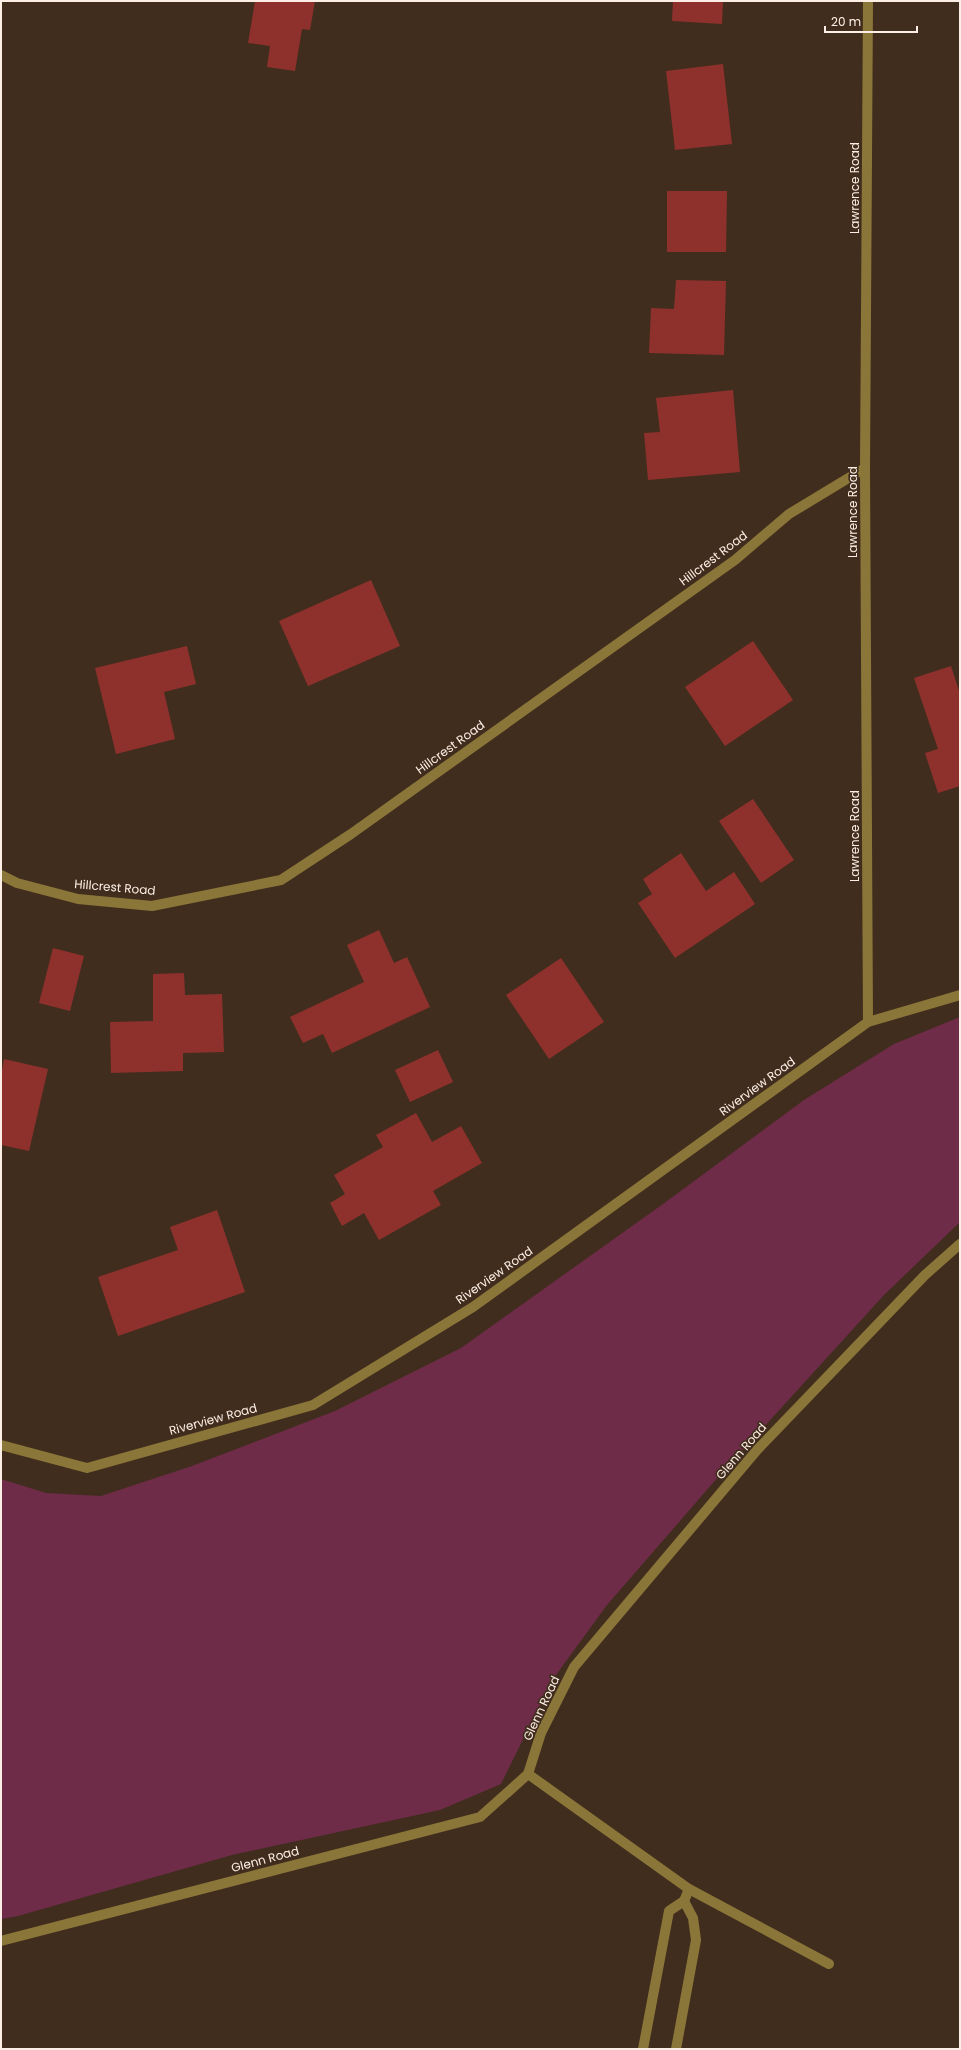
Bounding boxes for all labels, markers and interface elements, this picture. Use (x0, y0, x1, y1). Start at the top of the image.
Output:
scale bar (825, 8, 917, 34)
text: 20 m (831, 13, 861, 30)
street label: Lawrence Road (846, 142, 863, 234)
street label: Lawrence Road (844, 466, 861, 558)
street label: Hillcrest Road (675, 527, 751, 589)
street label: Hillcrest Road (412, 716, 488, 778)
street label: Lawrence Road (846, 790, 863, 882)
street label: Hillcrest Road (74, 875, 156, 899)
street label: Riverview Road (715, 1053, 799, 1119)
street label: Riverview Road (452, 1242, 536, 1308)
street label: Riverview Road (167, 1399, 259, 1439)
street label: Glenn Road (712, 1419, 770, 1483)
street label: Glenn Road (519, 1673, 563, 1743)
street label: Glenn Road (229, 1842, 301, 1876)

